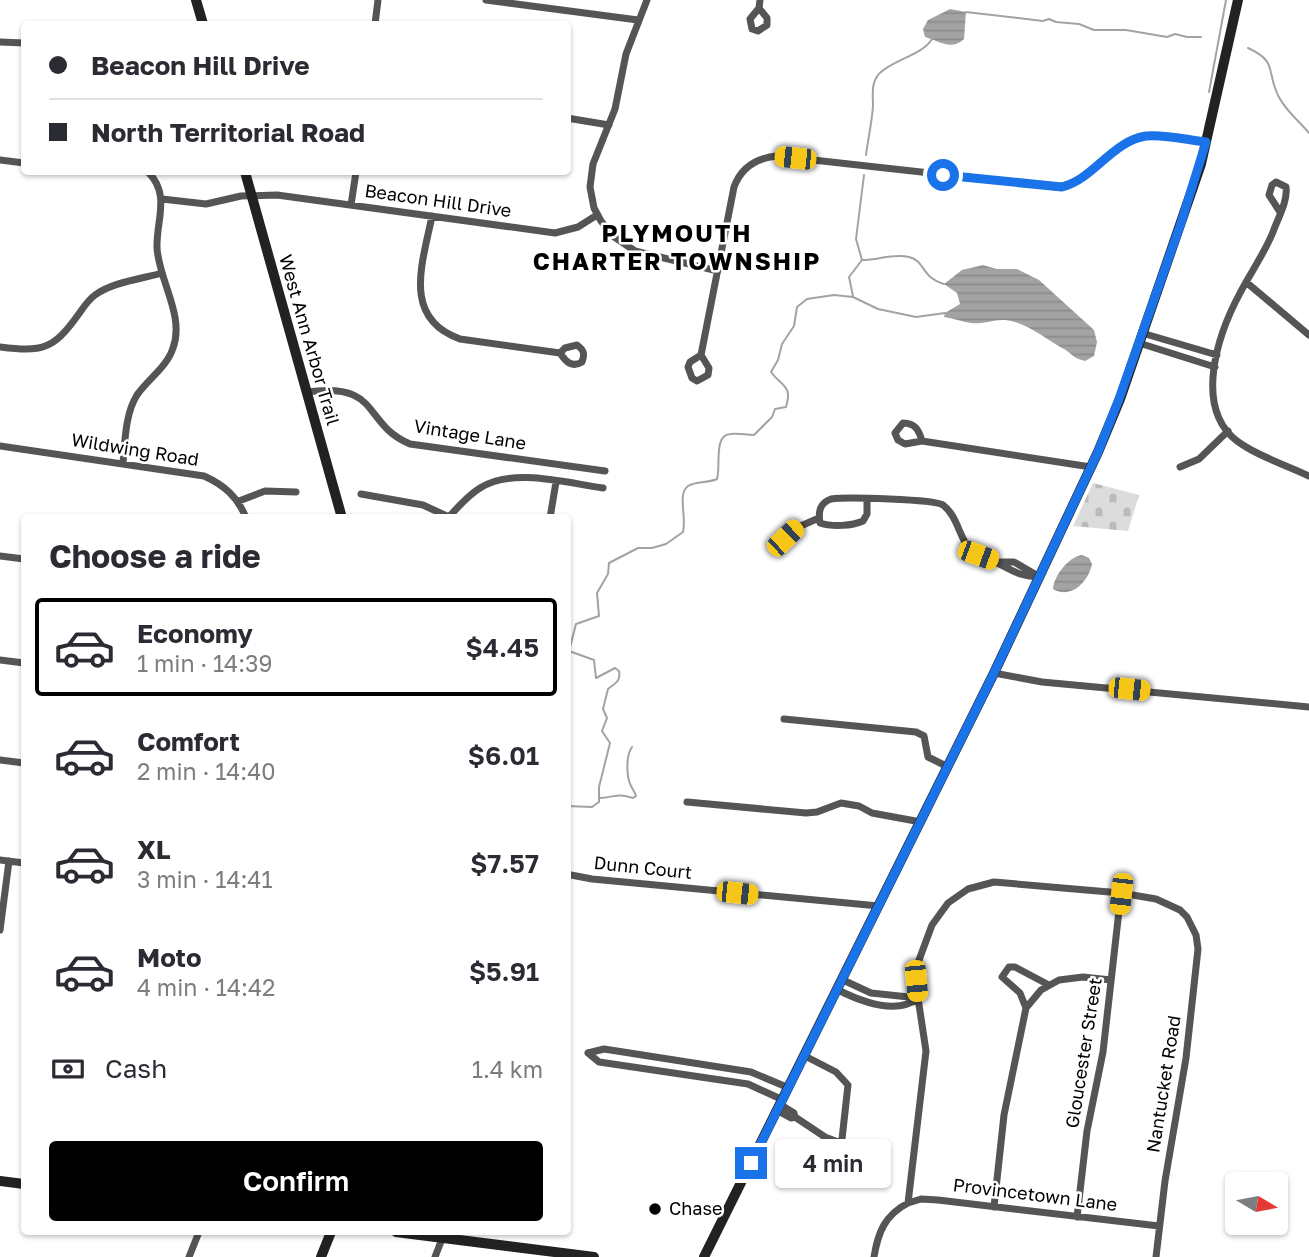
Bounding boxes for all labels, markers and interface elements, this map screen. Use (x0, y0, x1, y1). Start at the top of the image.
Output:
text: Beacon Hill Drive (91, 50, 310, 81)
text: North Territorial Road (91, 117, 365, 148)
car (774, 145, 817, 171)
route start (927, 159, 959, 191)
street label: Beacon Hill Drive (363, 179, 513, 221)
district label: PLYMOUTH CHARTER TOWNSHIP (533, 218, 821, 275)
street label: West Ann Arbor Trail (275, 252, 345, 428)
street label: Vintage Lane (412, 414, 528, 454)
street label: Wildwing Road (70, 428, 201, 470)
car (763, 516, 808, 560)
text: Choose a ride (49, 537, 261, 575)
car (955, 538, 1002, 572)
icon: car (53, 616, 116, 679)
text: Economy (137, 618, 253, 649)
text: $4.45 (466, 632, 539, 663)
text: 1 min · 14:39 (137, 649, 272, 677)
car (1108, 676, 1151, 702)
icon: car (53, 724, 116, 787)
text: Comfort (137, 726, 240, 757)
text: $6.01 (468, 740, 539, 771)
text: 2 min · 14:40 (137, 757, 276, 785)
icon: car (53, 832, 116, 895)
text: XL (137, 834, 171, 865)
text: $7.57 (470, 848, 539, 879)
street label: Dunn Court (593, 851, 693, 883)
text: 3 min · 14:41 (137, 865, 273, 893)
car (1109, 872, 1134, 916)
car (716, 880, 759, 906)
icon: car (53, 940, 116, 1003)
text: Moto (137, 942, 202, 973)
text: $5.91 (469, 956, 539, 987)
car (904, 959, 929, 1003)
text: 4 min · 14:42 (137, 973, 275, 1001)
street label: Gloucester Street (1060, 976, 1106, 1130)
street label: Nantucket Road (1141, 1014, 1185, 1154)
icon: cash (49, 1050, 87, 1088)
text: Cash (105, 1053, 167, 1084)
text: 1.4 km (472, 1055, 543, 1083)
callout: 4 min (776, 1138, 891, 1188)
button: Confirm (49, 1141, 543, 1221)
route end (735, 1147, 767, 1179)
text: 4 min (803, 1149, 863, 1177)
north arrow (1225, 1172, 1288, 1236)
map controls (1225, 1172, 1288, 1235)
street label: Provincetown Lane (952, 1173, 1119, 1215)
place label: Chase (669, 1197, 722, 1219)
marker: Chase (647, 1201, 663, 1217)

